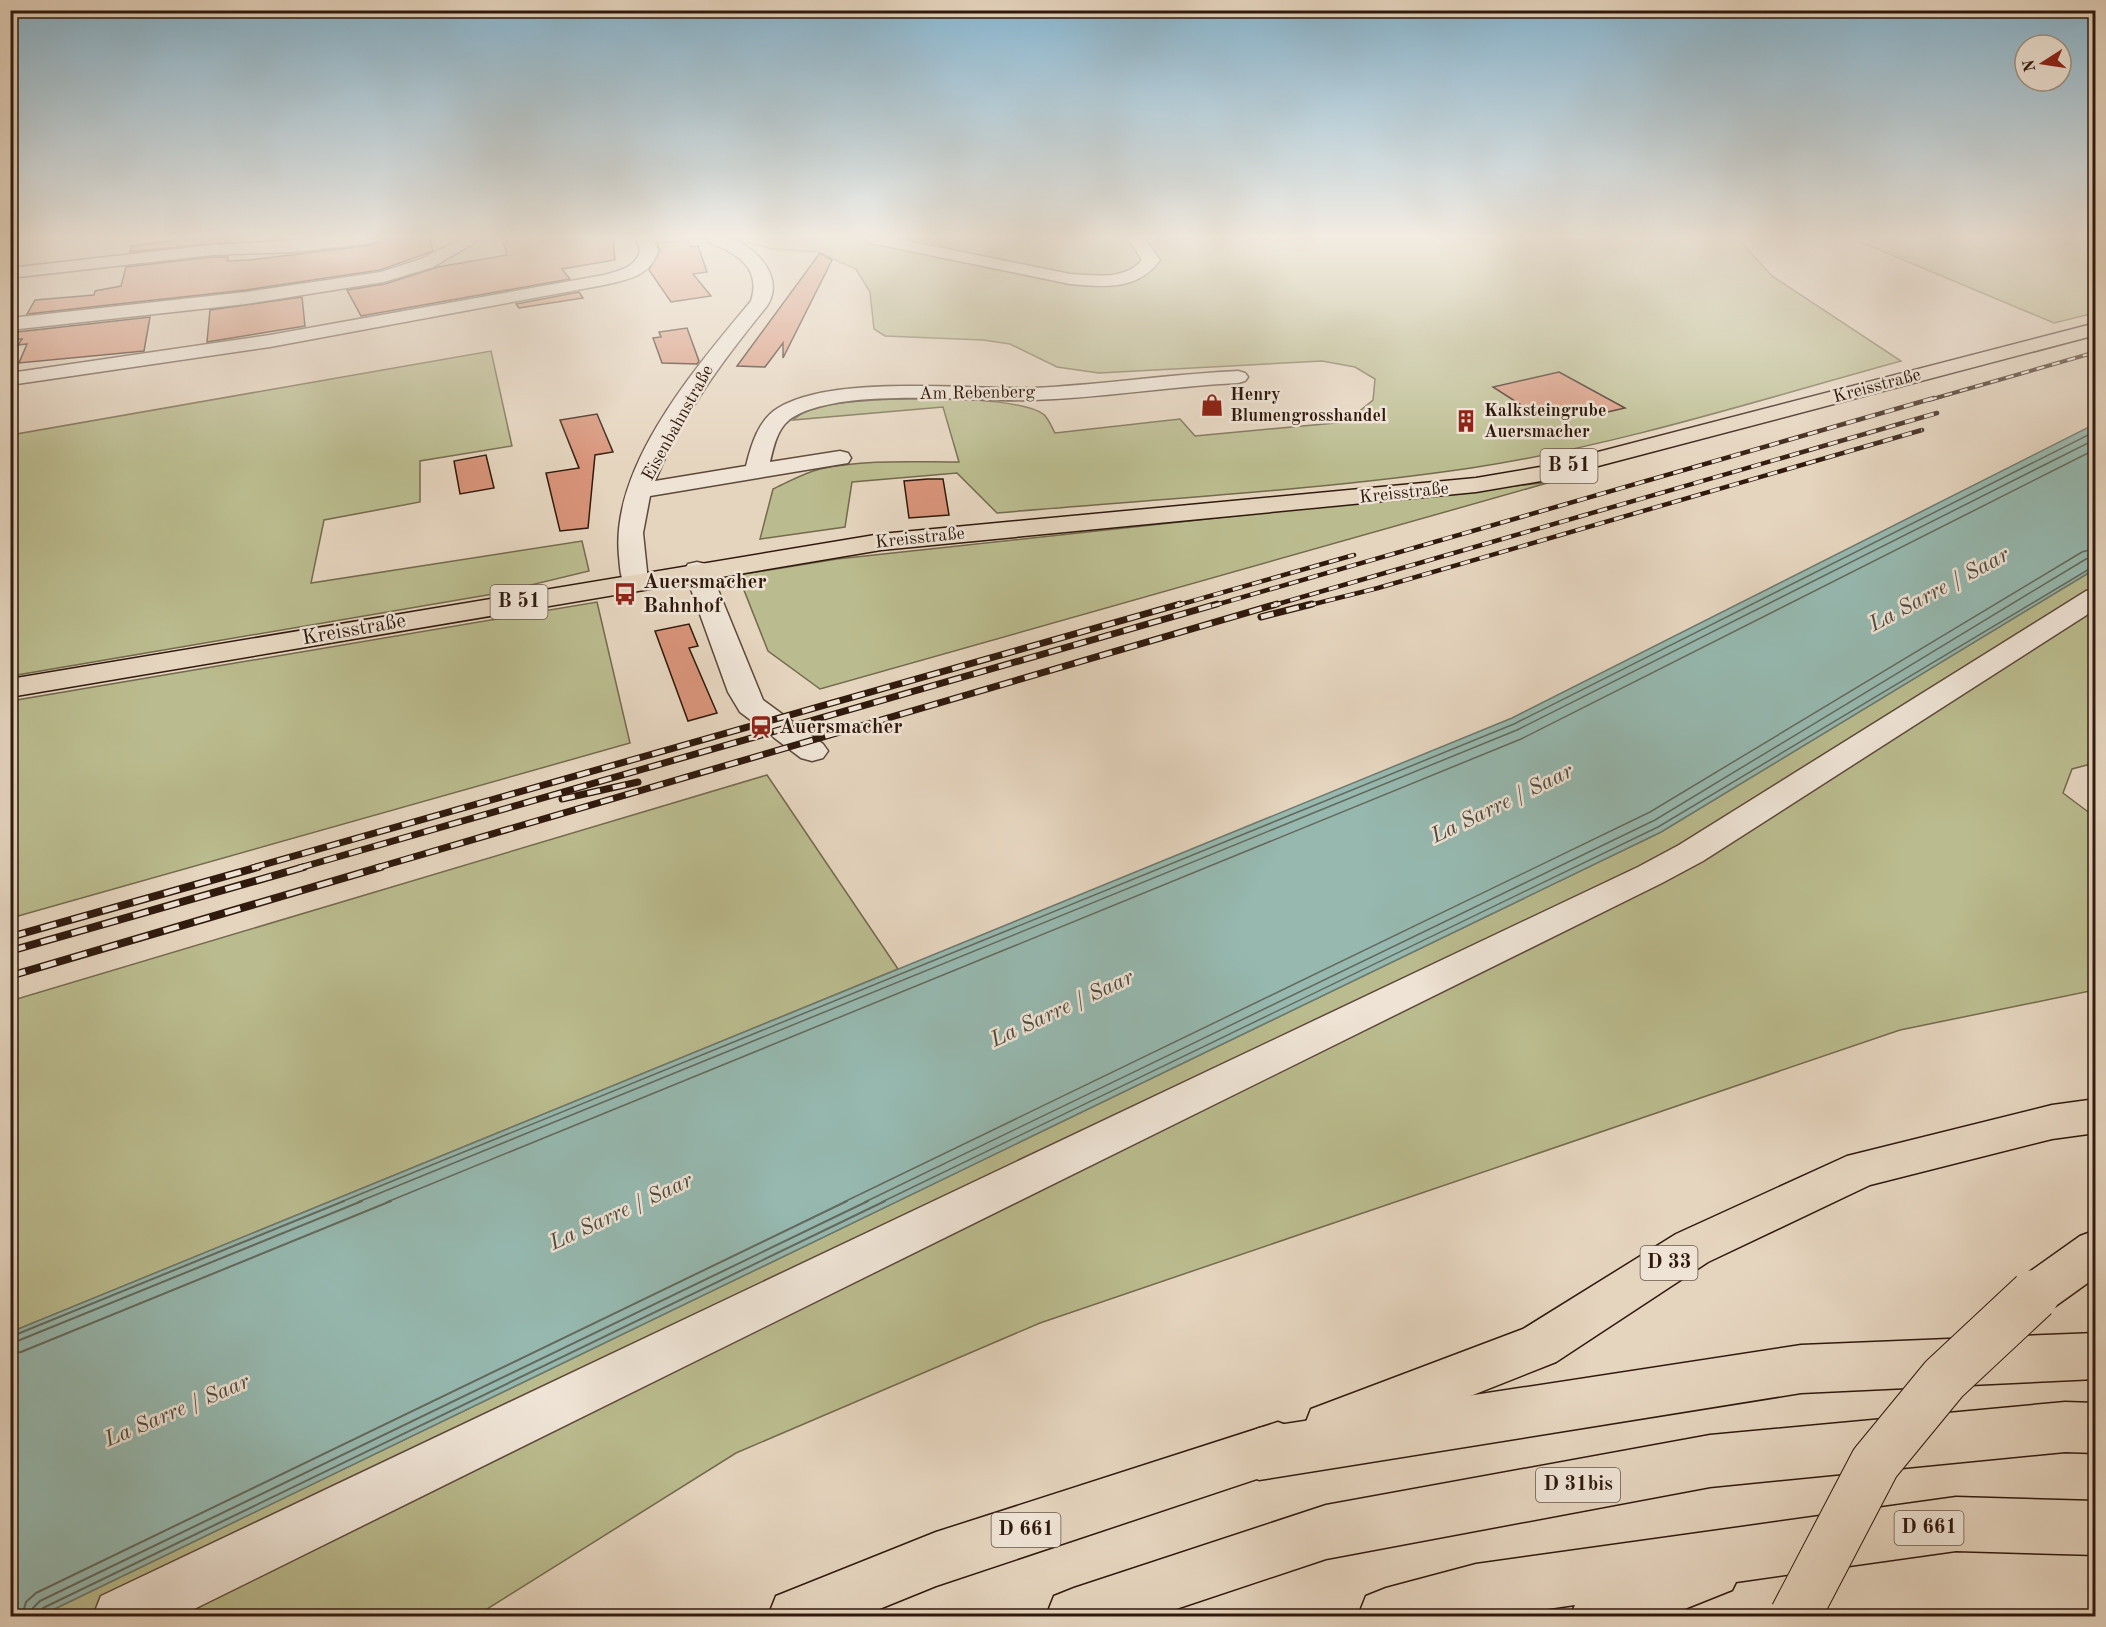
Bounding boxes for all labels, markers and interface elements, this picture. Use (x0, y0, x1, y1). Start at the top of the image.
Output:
north arrow (2013, 33, 2073, 93)
text: N (2021, 57, 2039, 73)
street label: Eisenbahnstraße (639, 362, 717, 484)
street label: Kreisstraße (1831, 366, 1923, 406)
street label: Am Rebenberg (919, 383, 1035, 403)
place label: Henry Blumengrosshandel (1230, 386, 1387, 425)
shop icon: Henry Blumengrosshandel (1199, 392, 1225, 418)
place label: Kalksteingrube Auersmacher (1484, 402, 1606, 441)
building icon: Kalksteingrube Auersmacher (1453, 408, 1479, 434)
road number: B 51 (1540, 449, 1598, 483)
street label: Kreisstraße (1358, 479, 1450, 507)
street label: Kreisstraße (874, 524, 966, 552)
water label: La Sarre / Saar (1865, 544, 2013, 637)
place label: Auersmacher Bahnhof (643, 572, 767, 617)
bus stop icon: Auersmacher Bahnhof (612, 581, 638, 607)
road number: B 51 (490, 585, 548, 619)
street label: Kreisstraße (300, 611, 408, 649)
station icon: Auersmacher (748, 714, 774, 740)
place label: Auersmacher (779, 717, 903, 738)
water label: La Sarre / Saar (1427, 760, 1577, 848)
water label: La Sarre / Saar (986, 966, 1137, 1052)
water label: La Sarre / Saar (545, 1169, 696, 1255)
road number: D 33 (1640, 1246, 1698, 1280)
water label: La Sarre / Saar (100, 1370, 253, 1452)
road number: D 31bis (1536, 1468, 1620, 1502)
road number: D 661 (1894, 1511, 1964, 1545)
road number: D 661 (992, 1513, 1060, 1547)

